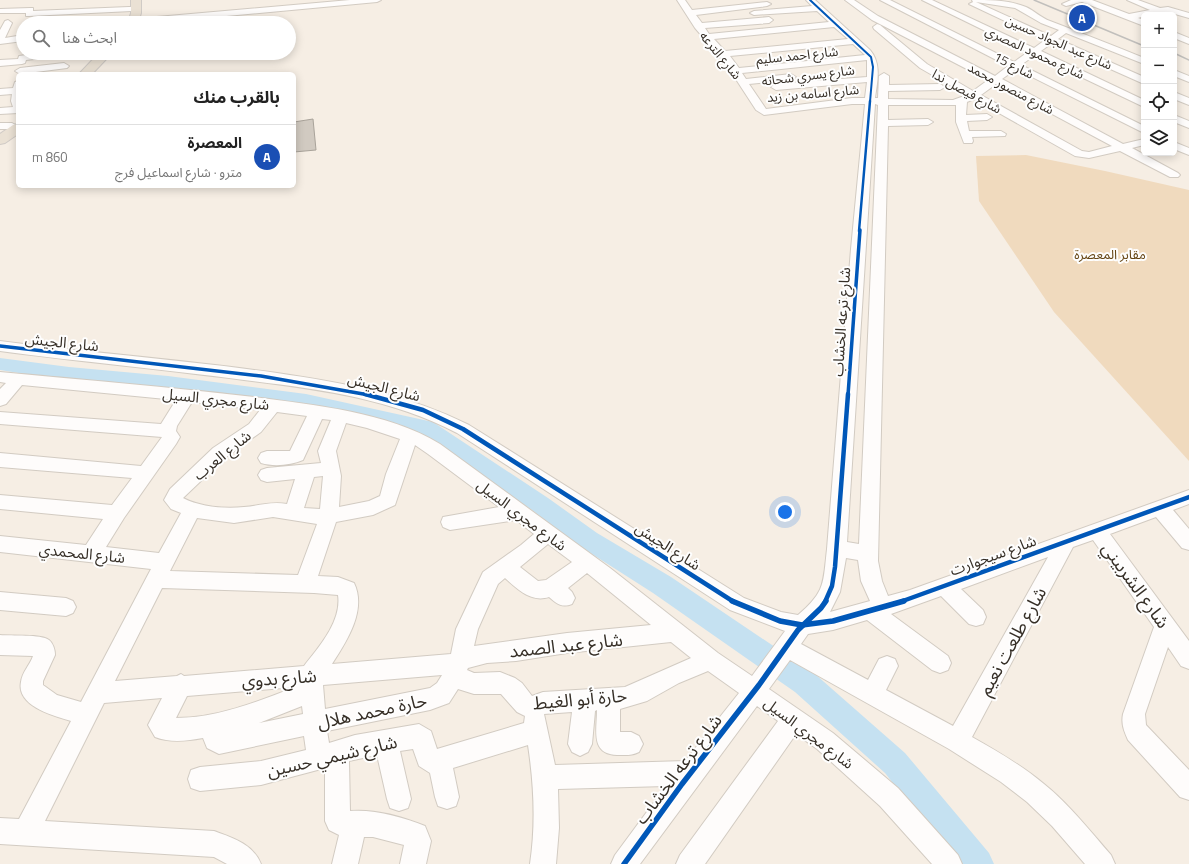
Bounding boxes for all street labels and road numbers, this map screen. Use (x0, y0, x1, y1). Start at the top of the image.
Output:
street label: شارع عبد الجواد حسين (1002, 9, 1116, 75)
street label: شارع محمود المصري (982, 20, 1088, 85)
street label: شارع الترعه (694, 26, 747, 84)
street label: شارع احمد سليم (755, 41, 839, 70)
street label: شارع 15 (990, 46, 1038, 85)
street label: شارع منصور محمد (964, 57, 1058, 120)
street label: شارع يسري شحاته (760, 59, 856, 92)
street label: شارع فيصل ندا (928, 64, 1006, 119)
street label: شارع اسامه بن زيد (766, 79, 860, 108)
street label: شارع ترعه الخشاب (826, 266, 857, 378)
street label: شارع الجيش (24, 327, 100, 358)
street label: شارع الجيش (345, 367, 423, 408)
street label: شارع مجري السيل (161, 382, 271, 417)
street label: شارع العرب (188, 424, 257, 486)
street label: شارع مجري السيل (472, 474, 572, 557)
street label: شارع الجيش (630, 516, 706, 577)
street label: شارع سيجوارت (947, 529, 1040, 582)
street label: شارع الشربيني (1095, 536, 1177, 634)
street label: شارع المحمدي (38, 537, 126, 570)
street label: شارع طلعت نعيم (971, 582, 1054, 701)
street label: شارع عبد الصمد (508, 626, 624, 665)
street label: شارع بدوي (241, 662, 318, 695)
street label: حارة أبو الغيط (532, 681, 628, 717)
street label: حارة محمد هلال (315, 686, 429, 736)
street label: شارع مجري السيل (759, 692, 859, 775)
street label: شارع ترعه الخشاب (628, 708, 729, 830)
street label: شارع شيمي حسين (264, 728, 400, 785)

